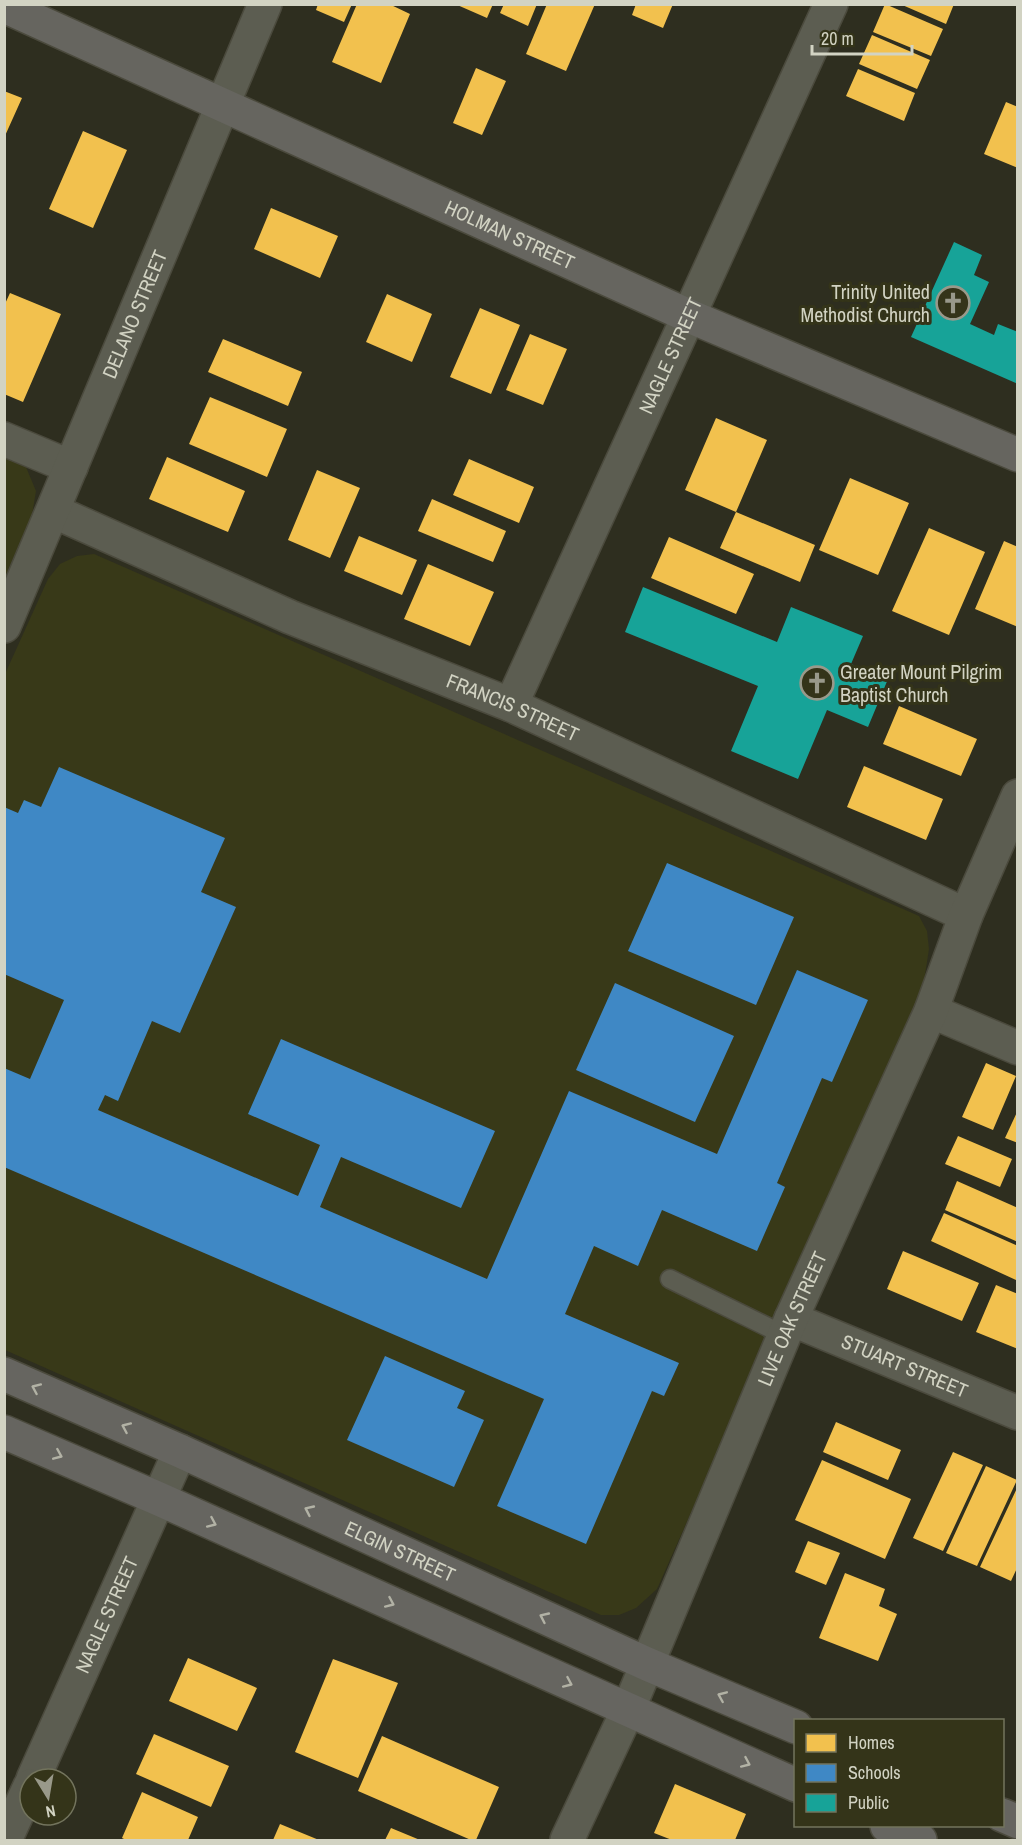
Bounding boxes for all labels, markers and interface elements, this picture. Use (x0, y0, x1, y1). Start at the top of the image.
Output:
scale bar (812, 18, 912, 56)
text: 20 m (821, 26, 854, 51)
street label: HOLMAN STREET (441, 193, 579, 275)
street label: DELANO STREET (95, 246, 173, 382)
place label: Trinity United Methodist Church (801, 278, 930, 328)
church icon: Trinity United Methodist Church (935, 285, 971, 321)
street label: NAGLE STREET (632, 293, 708, 418)
place label: Greater Mount Pilgrim Baptist Church (840, 658, 1002, 708)
church icon: Greater Mount Pilgrim Baptist Church (799, 665, 835, 701)
street label: FRANCIS STREET (443, 667, 583, 747)
street label: LIVE OAK STREET (751, 1247, 833, 1390)
street label: STUART STREET (838, 1327, 972, 1404)
one-way arrow (32, 1383, 43, 1395)
one-way arrow (121, 1422, 132, 1434)
one-way arrow (52, 1448, 63, 1460)
one-way arrow (305, 1505, 316, 1517)
street label: ELGIN STREET (341, 1514, 460, 1588)
one-way arrow (206, 1515, 217, 1527)
street label: NAGLE STREET (68, 1552, 144, 1677)
one-way arrow (384, 1596, 395, 1608)
one-way arrow (539, 1613, 550, 1625)
one-way arrow (561, 1676, 572, 1688)
one-way arrow (718, 1691, 729, 1703)
legend (794, 1719, 1004, 1827)
text: Homes (848, 1730, 895, 1755)
one-way arrow (739, 1756, 750, 1768)
text: Schools (848, 1760, 901, 1785)
north arrow (18, 1767, 78, 1827)
text: Public (848, 1790, 889, 1815)
text: N (44, 1800, 58, 1823)

